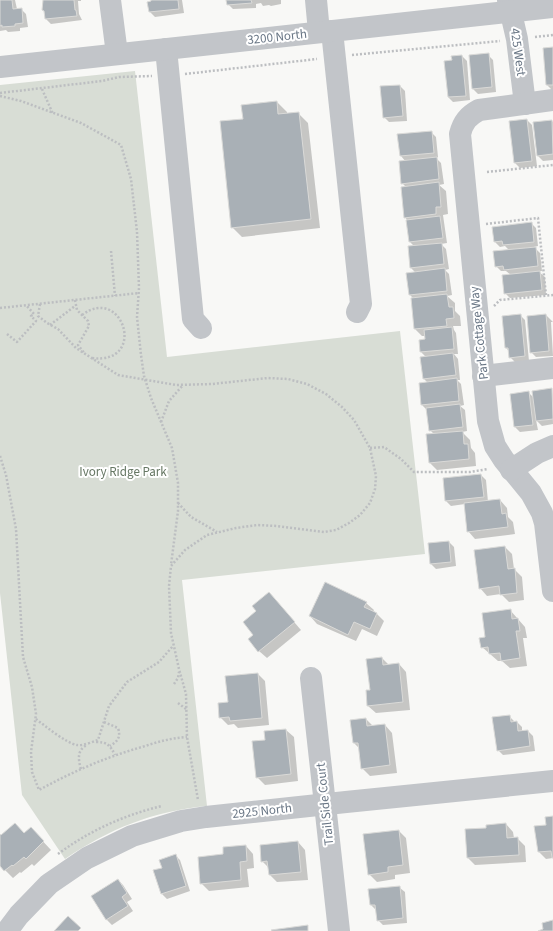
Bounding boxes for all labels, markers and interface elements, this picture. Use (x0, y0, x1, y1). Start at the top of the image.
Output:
street label: 3200 North (246, 25, 308, 49)
street label: 425 West (506, 27, 530, 78)
street label: Park Cottage Way (465, 285, 493, 381)
park label: Ivory Ridge Park (79, 463, 167, 481)
street label: Trail Side Court (312, 761, 338, 846)
street label: 2925 North (231, 799, 293, 823)

